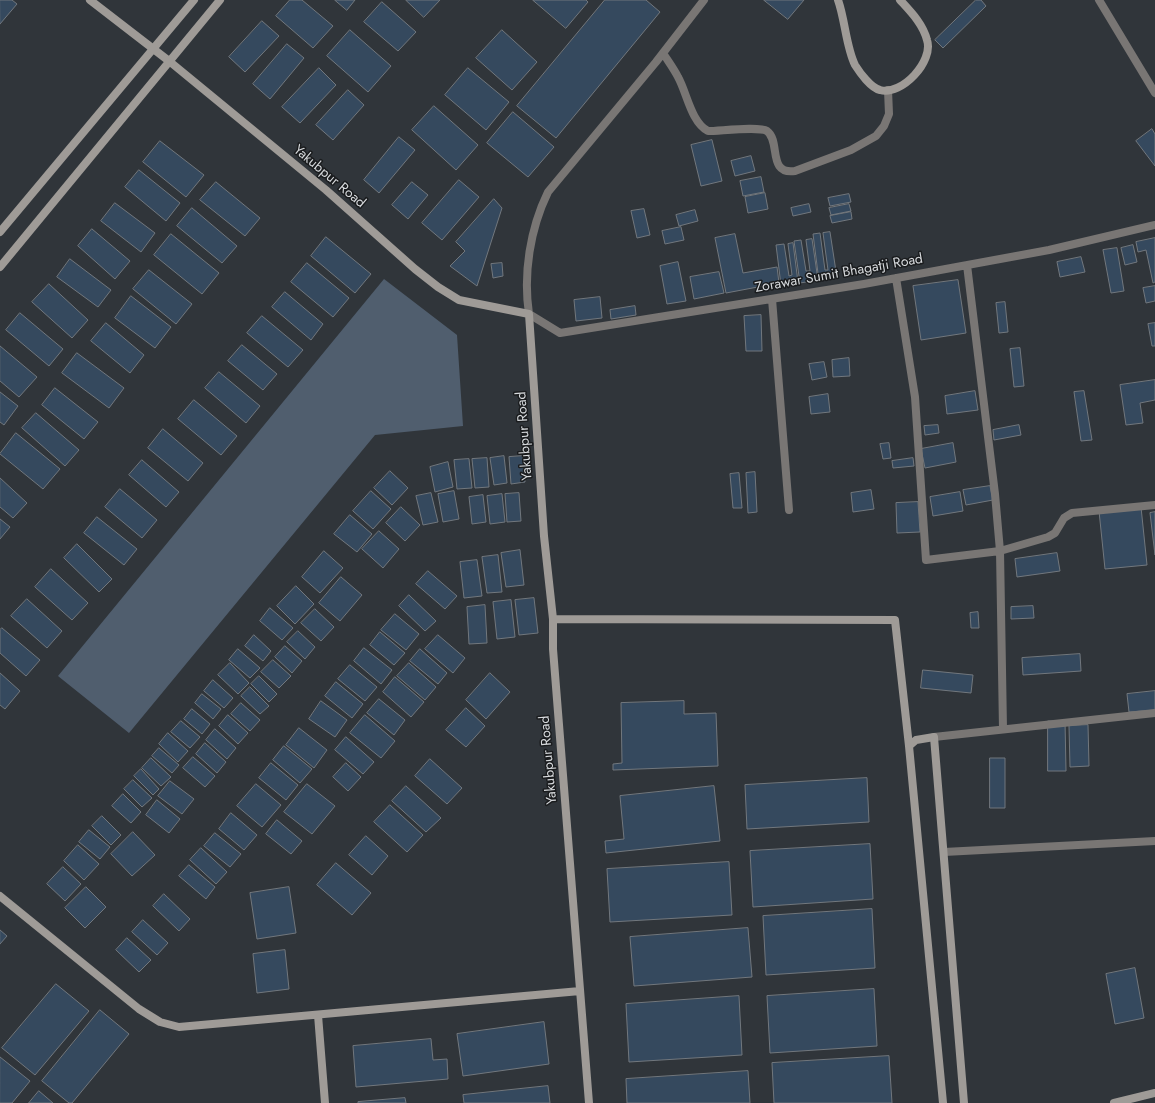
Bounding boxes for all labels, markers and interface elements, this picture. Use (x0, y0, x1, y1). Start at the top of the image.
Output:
street label: Yakubpur Road (289, 142, 369, 212)
street label: Zorawar Sumit Bhagatji Road (754, 251, 924, 297)
street label: Yakubpur Road (514, 391, 536, 481)
street label: Yakubpur Road (537, 715, 561, 805)

